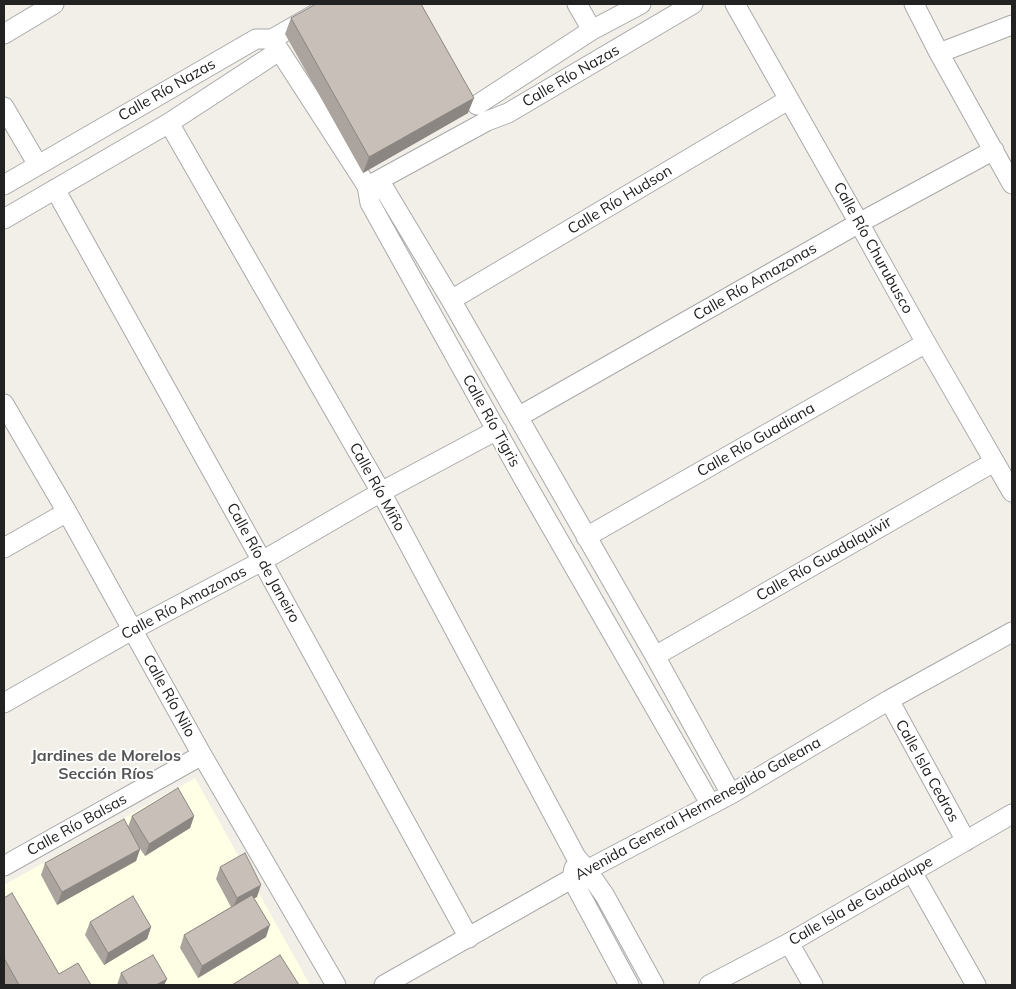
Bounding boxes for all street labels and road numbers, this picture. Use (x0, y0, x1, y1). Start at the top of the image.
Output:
street label: Calle Río Nazas (519, 41, 623, 111)
street label: Calle Río Nazas (115, 55, 219, 125)
street label: Calle Río Hudson (565, 162, 675, 238)
street label: Calle Río Churubusco (829, 179, 917, 317)
street label: Calle Río Amazonas (690, 239, 820, 325)
street label: Calle Río Tigris (458, 372, 524, 470)
street label: Calle Río Guadiana (694, 399, 818, 481)
street label: Calle Río Miño (345, 440, 409, 534)
street label: Calle Río de Janeiro (223, 500, 303, 626)
street label: Calle Río Guadalquivir (753, 513, 895, 605)
street label: Calle Río Amazonas (118, 562, 250, 644)
street label: Calle Río Nilo (139, 652, 199, 740)
street label: Calle Isla Cedros (891, 717, 963, 825)
street label: Avenida General Hermenegildo Galeana (572, 734, 824, 884)
street label: Calle Río Balsas (24, 790, 130, 860)
street label: Calle Isla de Guadalupe (786, 852, 936, 950)

